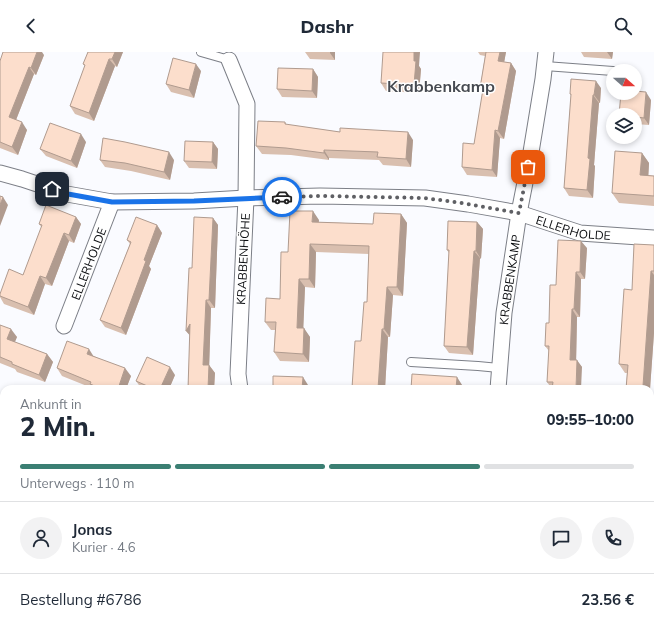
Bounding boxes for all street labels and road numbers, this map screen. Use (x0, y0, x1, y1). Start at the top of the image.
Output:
street label: ELLERHOLDE (534, 212, 611, 243)
street label: KRABBENHÖHE (233, 213, 253, 305)
street label: ELLERHOLDE (67, 225, 109, 302)
street label: KRABBENKAMP (496, 233, 523, 325)

